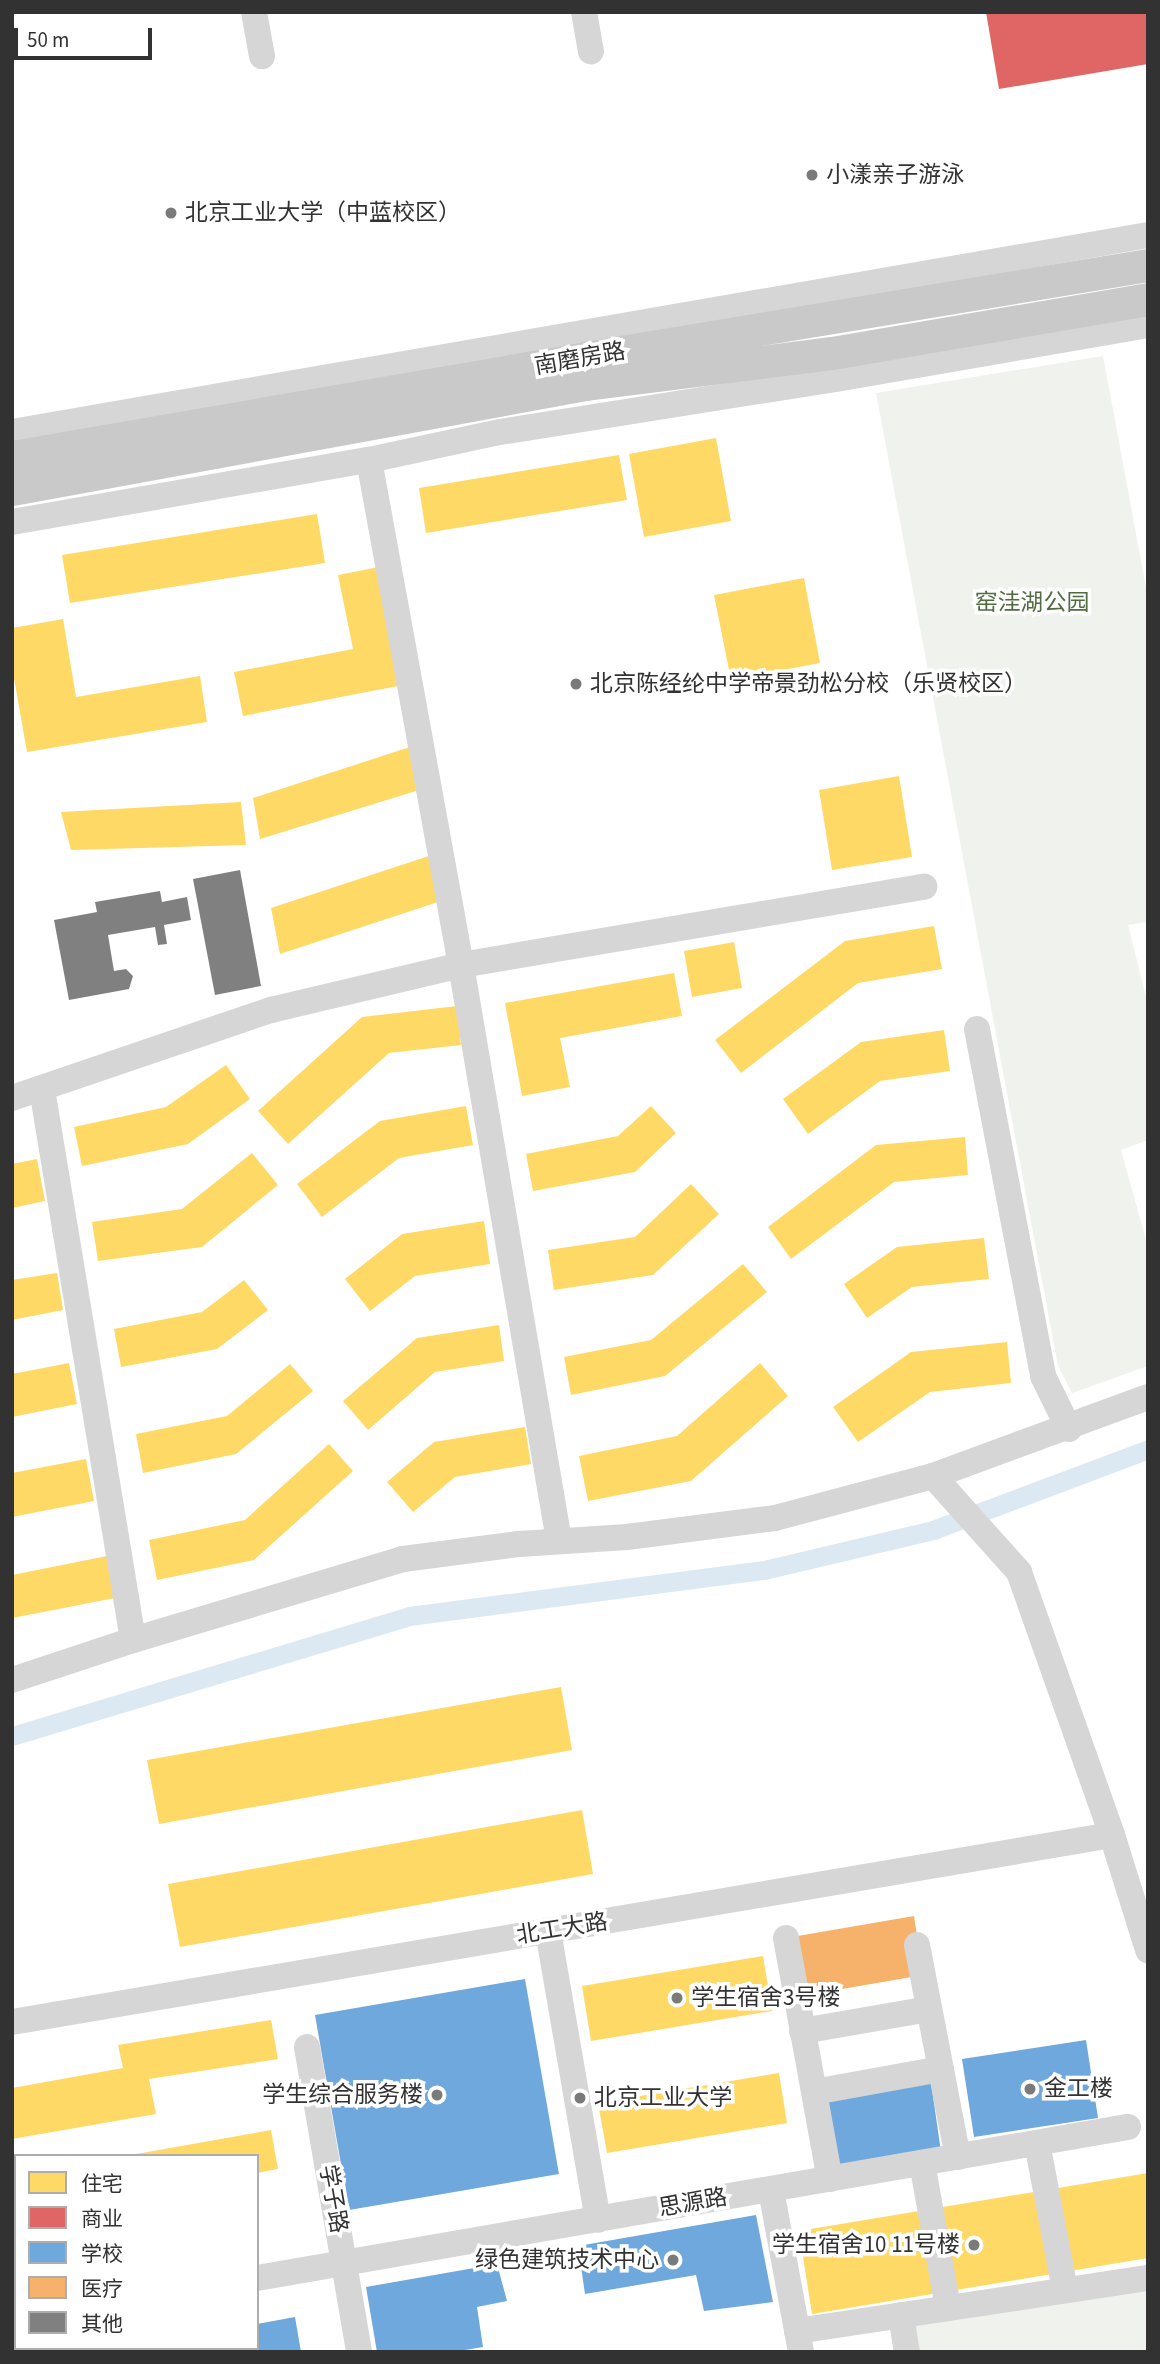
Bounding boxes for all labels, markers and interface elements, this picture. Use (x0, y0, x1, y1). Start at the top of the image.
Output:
scale bar (18, 14, 156, 58)
text: 50 m (27, 25, 69, 55)
place label: 小漾亲子游泳 (826, 161, 964, 189)
marker: 小漾亲子游泳 (804, 167, 820, 183)
place label: 北京工业大学（中蓝校区） (185, 199, 461, 227)
marker: 北京工业大学（中蓝校区） (163, 205, 179, 221)
street label: 南磨房路 (532, 337, 628, 381)
park label: 窑洼湖公园 (975, 589, 1089, 617)
place label: 北京陈经纶中学帝景劲松分校（乐贤校区） (590, 670, 1027, 698)
marker: 北京陈经纶中学帝景劲松分校（乐贤校区） (568, 676, 584, 692)
street label: 北工大路 (514, 1908, 610, 1950)
place label: 学生宿舍3号楼 (691, 1984, 840, 2012)
marker: 学生宿舍3号楼 (669, 1990, 685, 2006)
place label: 金工楼 (1044, 2075, 1113, 2103)
place label: 学生综合服务楼 (262, 2081, 423, 2109)
marker: 金工楼 (1022, 2081, 1038, 2097)
place label: 北京工业大学 (594, 2084, 732, 2112)
marker: 学生综合服务楼 (429, 2087, 445, 2103)
marker: 北京工业大学 (572, 2090, 588, 2106)
legend (14, 2154, 259, 2350)
street label: 学子路 (313, 2163, 353, 2235)
text: 住宅 (81, 2169, 123, 2199)
street label: 思源路 (657, 2183, 729, 2223)
text: 商业 (81, 2204, 123, 2234)
place label: 学生宿舍10 11号楼 (772, 2231, 960, 2259)
marker: 学生宿舍10 11号楼 (966, 2237, 982, 2253)
text: 学校 (81, 2239, 123, 2269)
place label: 绿色建筑技术中心 (475, 2246, 659, 2274)
marker: 绿色建筑技术中心 (665, 2252, 681, 2268)
text: 医疗 (81, 2274, 123, 2304)
text: 其他 (81, 2309, 123, 2339)

